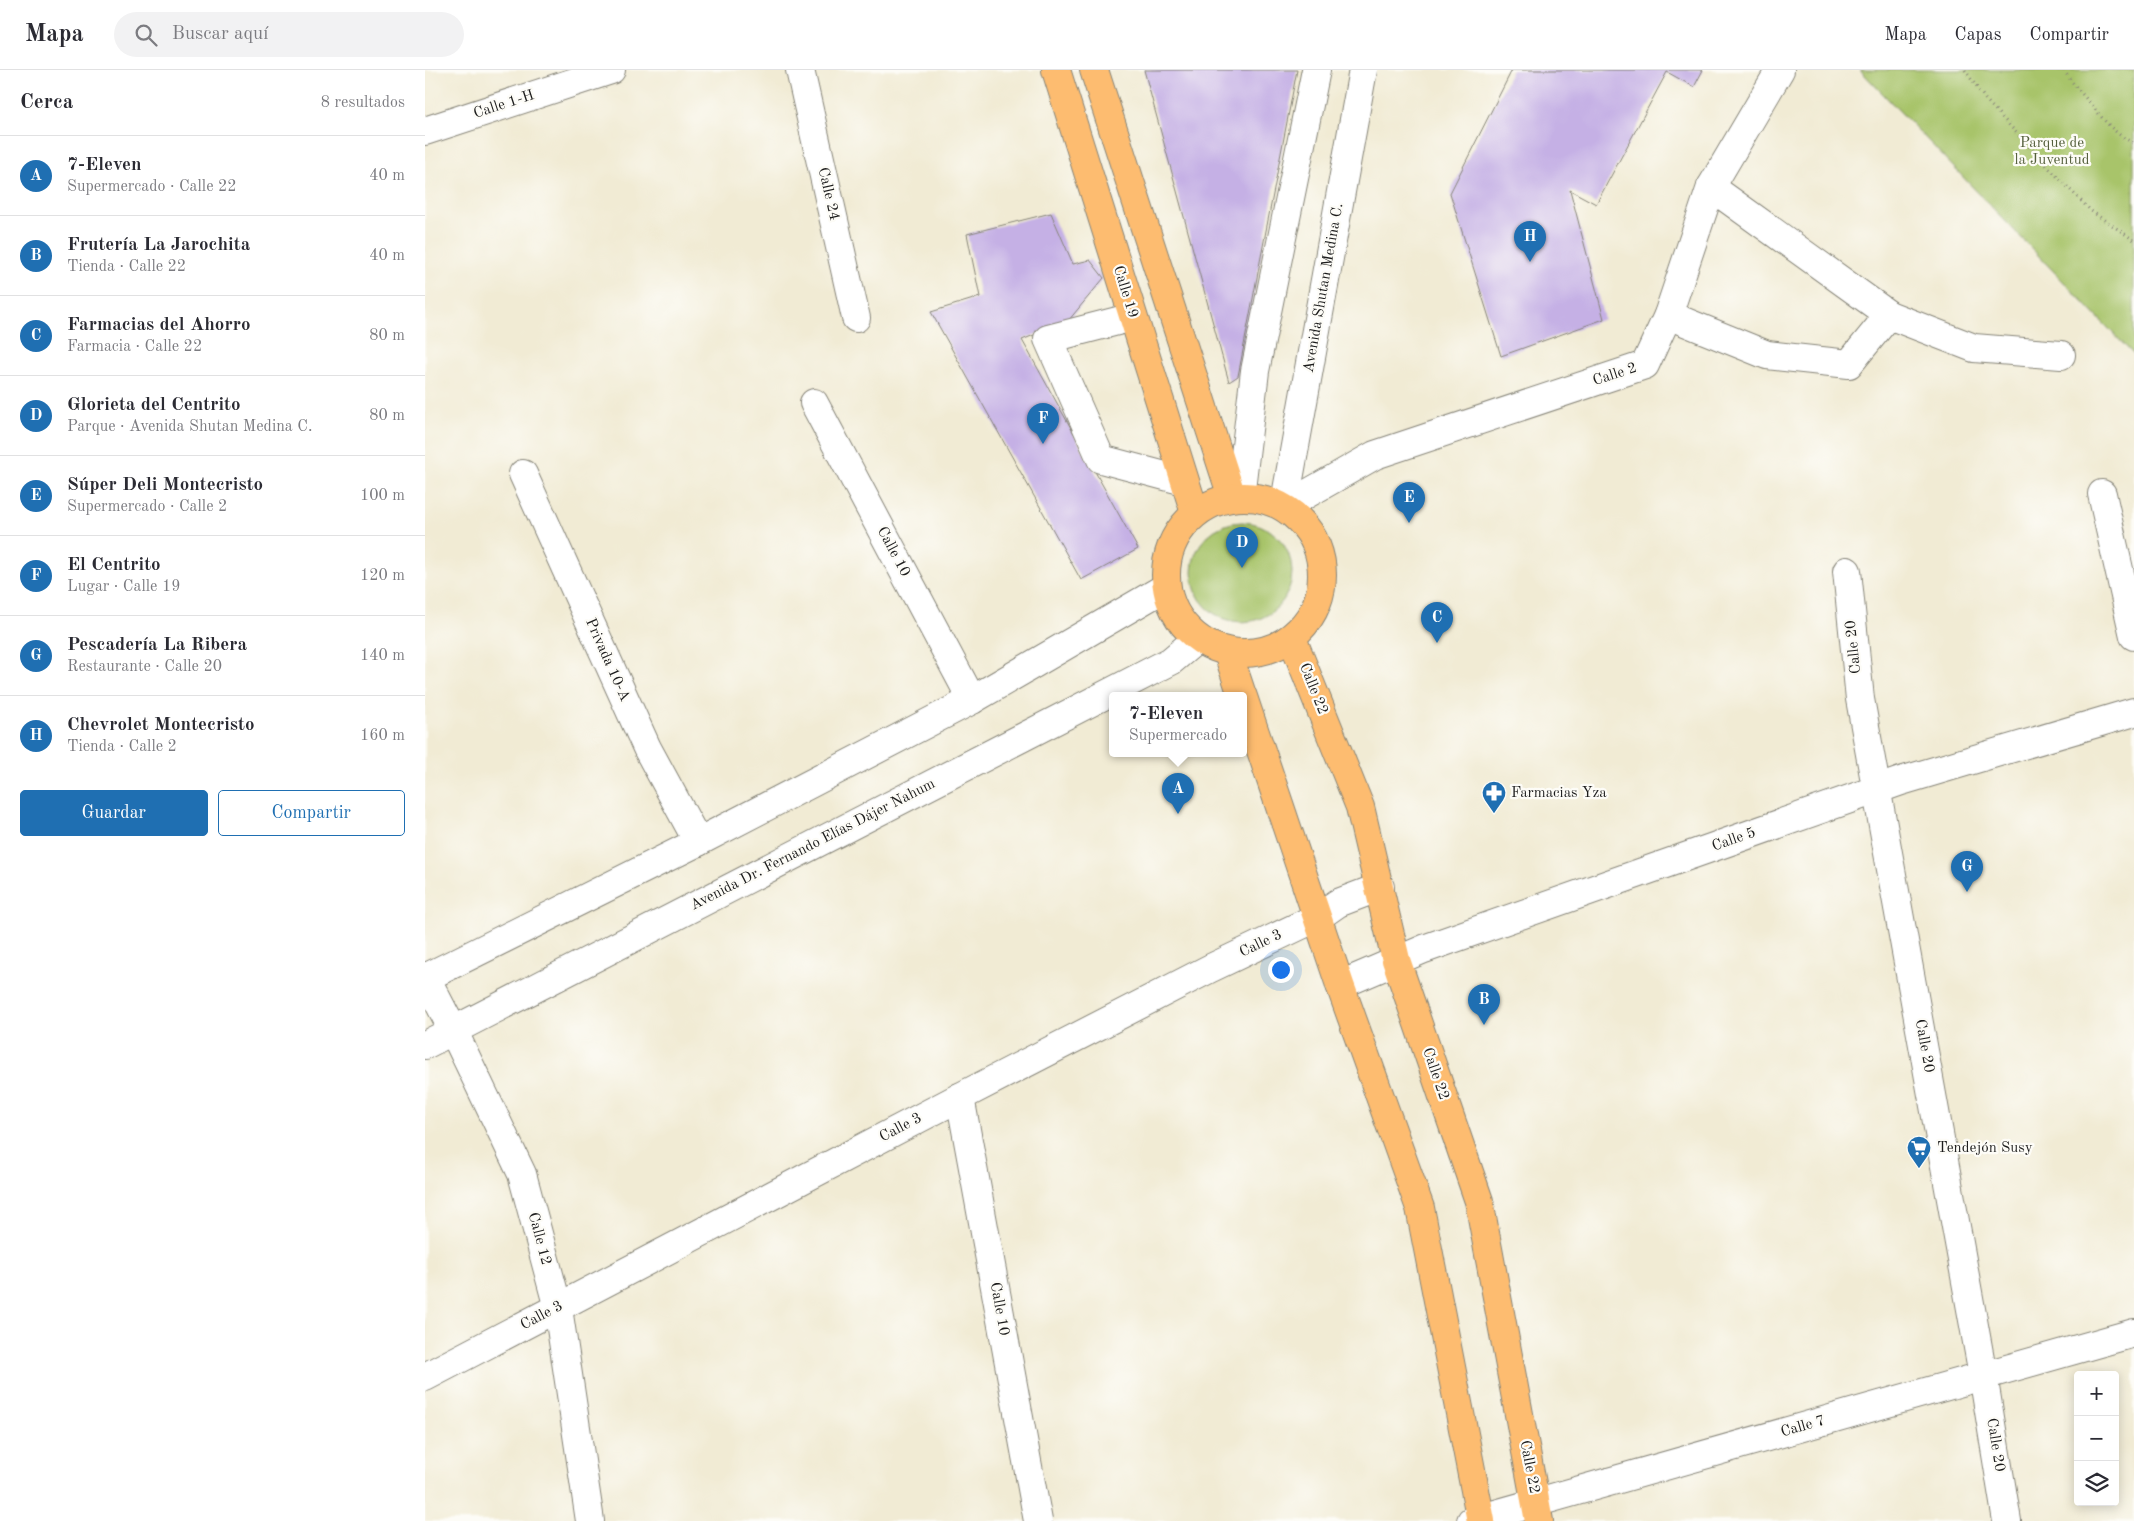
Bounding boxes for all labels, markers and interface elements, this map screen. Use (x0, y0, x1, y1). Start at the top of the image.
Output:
search box (114, 12, 464, 57)
icon: search (132, 21, 160, 49)
text: Mapa (25, 23, 84, 47)
text: Buscar aquí (172, 25, 268, 44)
text: Mapa (1884, 26, 1927, 44)
text: Capas (1955, 26, 2002, 44)
text: Compartir (2030, 26, 2109, 44)
street label: Calle 1-H (472, 88, 536, 122)
text: Cerca (20, 92, 73, 113)
text: 8 resultados (321, 95, 405, 111)
park label: Parque de la Juventud (2014, 136, 2090, 168)
text: 7-Eleven (67, 156, 142, 175)
street label: Calle 24 (815, 166, 841, 222)
text: A (30, 168, 42, 184)
text: 40 m (369, 168, 405, 184)
text: Supermercado · Calle 22 (67, 179, 237, 195)
street label: Avenida Shutan Medina C. (1302, 202, 1346, 374)
pin: H (1514, 221, 1546, 262)
text: Frutería La Jarochita (67, 236, 250, 255)
text: B (30, 248, 42, 264)
text: 40 m (369, 248, 405, 264)
text: Tienda · Calle 22 (67, 259, 186, 275)
street label: Calle 19 (1110, 264, 1140, 320)
text: Farmacias del Ahorro (67, 316, 251, 335)
text: C (31, 328, 41, 344)
text: 80 m (369, 328, 405, 344)
text: Farmacia · Calle 22 (67, 339, 202, 355)
street label: Calle 2 (1591, 361, 1639, 389)
text: Glorieta del Centrito (67, 396, 241, 415)
pin: F (1027, 403, 1059, 444)
text: D (30, 408, 42, 424)
text: 80 m (369, 408, 405, 424)
text: Parque · Avenida Shutan Medina C. (67, 419, 312, 435)
text: Súper Deli Montecristo (67, 476, 263, 495)
pin: E (1393, 482, 1425, 523)
text: E (30, 488, 42, 504)
text: 100 m (360, 488, 405, 504)
text: Supermercado · Calle 2 (67, 499, 227, 515)
street label: Calle 10 (874, 525, 912, 579)
pin: D (1226, 527, 1258, 568)
text: El Centrito (67, 556, 161, 575)
text: F (31, 568, 41, 584)
text: 120 m (360, 568, 405, 584)
text: Lugar · Calle 19 (67, 579, 180, 595)
pin: C (1421, 602, 1453, 643)
street label: Privada 10-A (582, 616, 632, 704)
street label: Calle 20 (1844, 619, 1864, 675)
text: Pescadería La Ribera (67, 636, 247, 655)
text: G (30, 648, 42, 664)
text: 140 m (360, 648, 405, 664)
text: Restaurante · Calle 20 (67, 659, 222, 675)
street label: Calle 22 (1296, 661, 1330, 717)
popup (1109, 692, 1247, 757)
text: 7-Eleven (1129, 705, 1203, 724)
text: Chevrolet Montecristo (67, 716, 254, 735)
text: H (29, 728, 43, 744)
text: 160 m (360, 728, 405, 744)
text: Supermercado (1129, 728, 1227, 744)
text: Tienda · Calle 2 (67, 739, 177, 755)
pin: A (1162, 773, 1194, 814)
street label: Avenida Dr. Fernando Elías Dájer Nahum (688, 776, 938, 914)
pharmacy icon: Farmacias Yza (1481, 780, 1507, 814)
place label: Farmacias Yza (1511, 786, 1607, 801)
button: Guardar (20, 790, 208, 836)
button: Compartir (218, 790, 405, 836)
street label: Calle 5 (1710, 826, 1758, 854)
pin: G (1951, 851, 1983, 892)
street label: Calle 3 (1237, 927, 1285, 961)
your location (1268, 957, 1294, 983)
pin: B (1468, 984, 1500, 1025)
street label: Calle 20 (1912, 1018, 1936, 1074)
street label: Calle 22 (1419, 1046, 1451, 1102)
street label: Calle 3 (877, 1111, 925, 1145)
supermarket icon: Tendejón Susy (1906, 1135, 1932, 1169)
place label: Tendejón Susy (1937, 1141, 2033, 1156)
street label: Calle 12 (525, 1211, 553, 1267)
street label: Calle 10 (987, 1281, 1011, 1337)
street label: Calle 3 (518, 1299, 566, 1333)
map controls (2074, 1371, 2119, 1506)
button: + (2074, 1371, 2119, 1416)
street label: Calle 7 (1779, 1414, 1827, 1440)
button: − (2074, 1416, 2119, 1461)
street label: Calle 20 (1983, 1417, 2007, 1473)
street label: Calle 22 (1516, 1439, 1542, 1495)
button: layers (2074, 1461, 2119, 1506)

